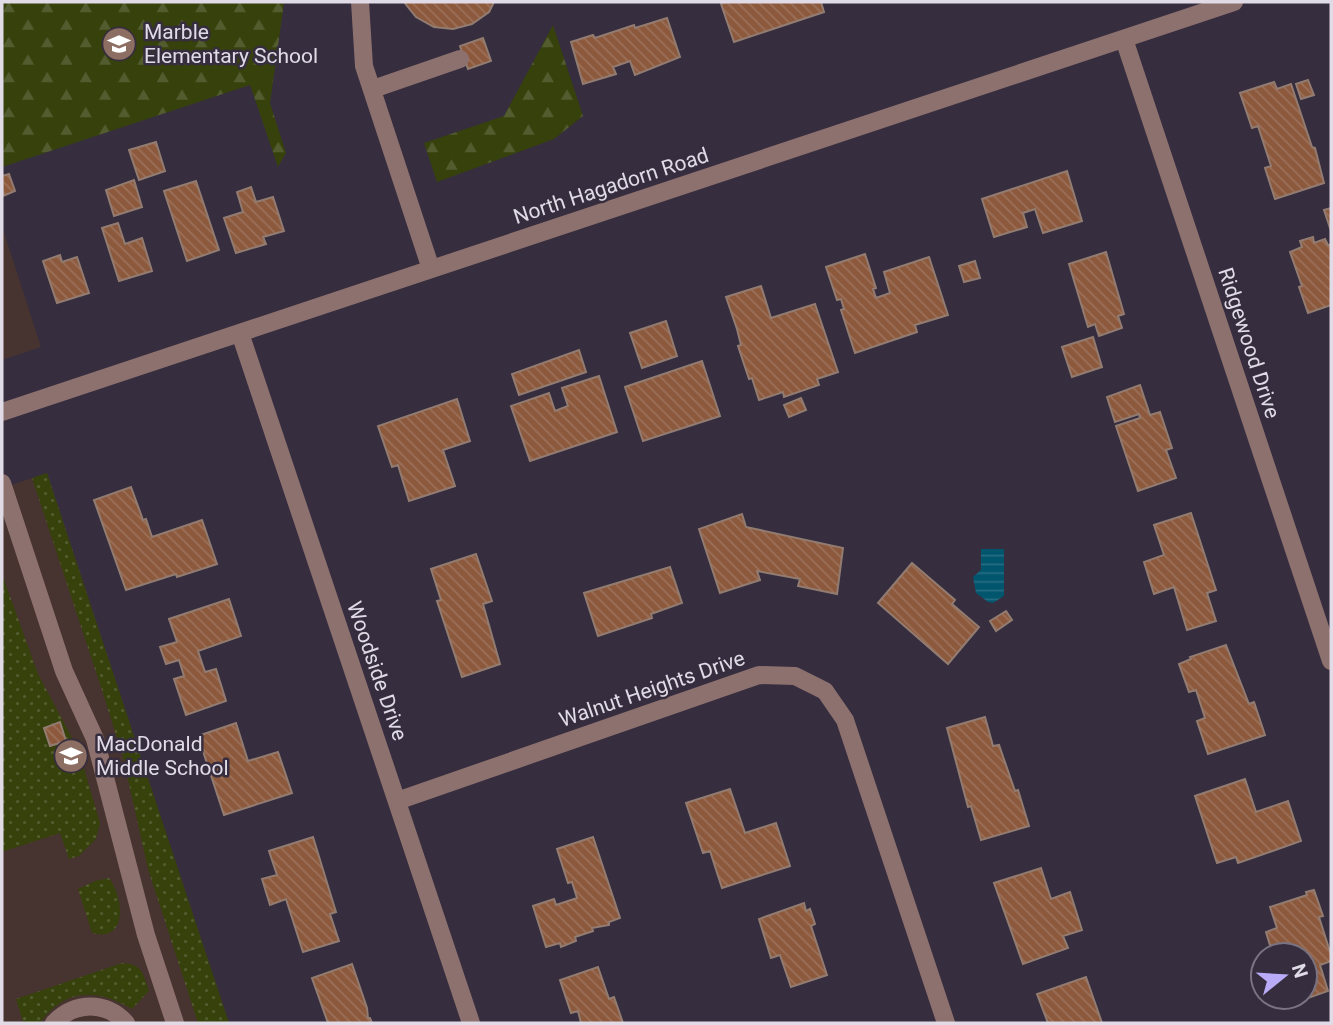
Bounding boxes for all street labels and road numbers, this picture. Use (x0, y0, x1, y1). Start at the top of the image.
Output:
street label: North Hagadorn Road (510, 143, 712, 229)
street label: Ridgewood Drive (1213, 265, 1285, 421)
street label: Woodside Drive (342, 598, 412, 744)
street label: Walnut Heights Drive (556, 646, 748, 732)

